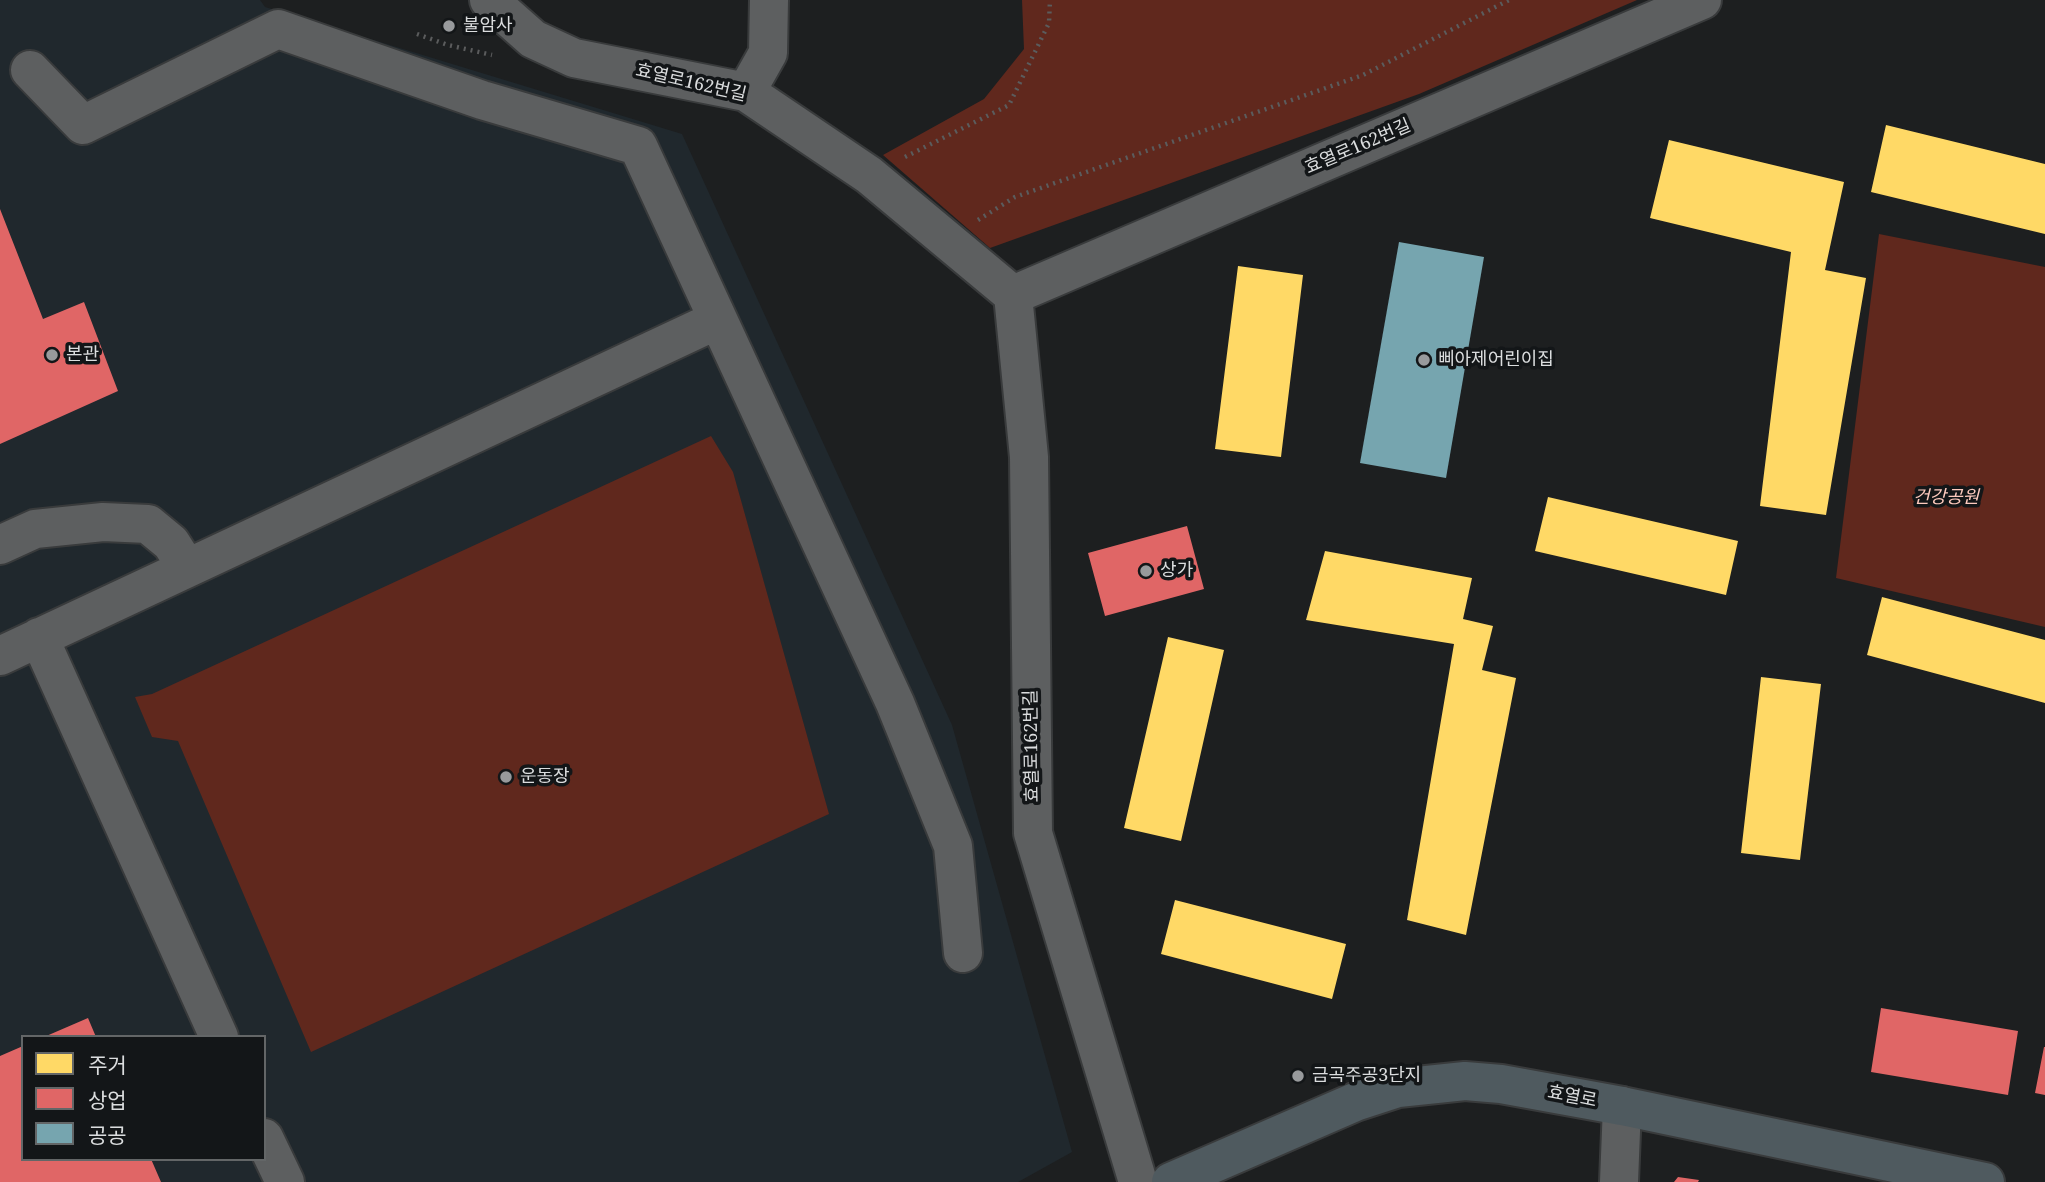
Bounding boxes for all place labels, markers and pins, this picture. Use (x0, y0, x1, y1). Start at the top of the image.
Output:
place label: 불암사 (463, 15, 513, 37)
marker: 불암사 (441, 18, 457, 34)
place label: 본관 (66, 344, 99, 366)
marker: 본관 (44, 347, 60, 363)
place label: 삐아제어린이집 (1438, 349, 1554, 371)
marker: 삐아제어린이집 (1416, 352, 1432, 368)
place label: 상가 (1160, 560, 1193, 582)
marker: 상가 (1138, 563, 1154, 579)
place label: 운동장 (520, 766, 570, 788)
marker: 운동장 (498, 769, 514, 785)
place label: 금곡주공3단지 (1312, 1065, 1421, 1087)
marker: 금곡주공3단지 (1290, 1068, 1306, 1084)

